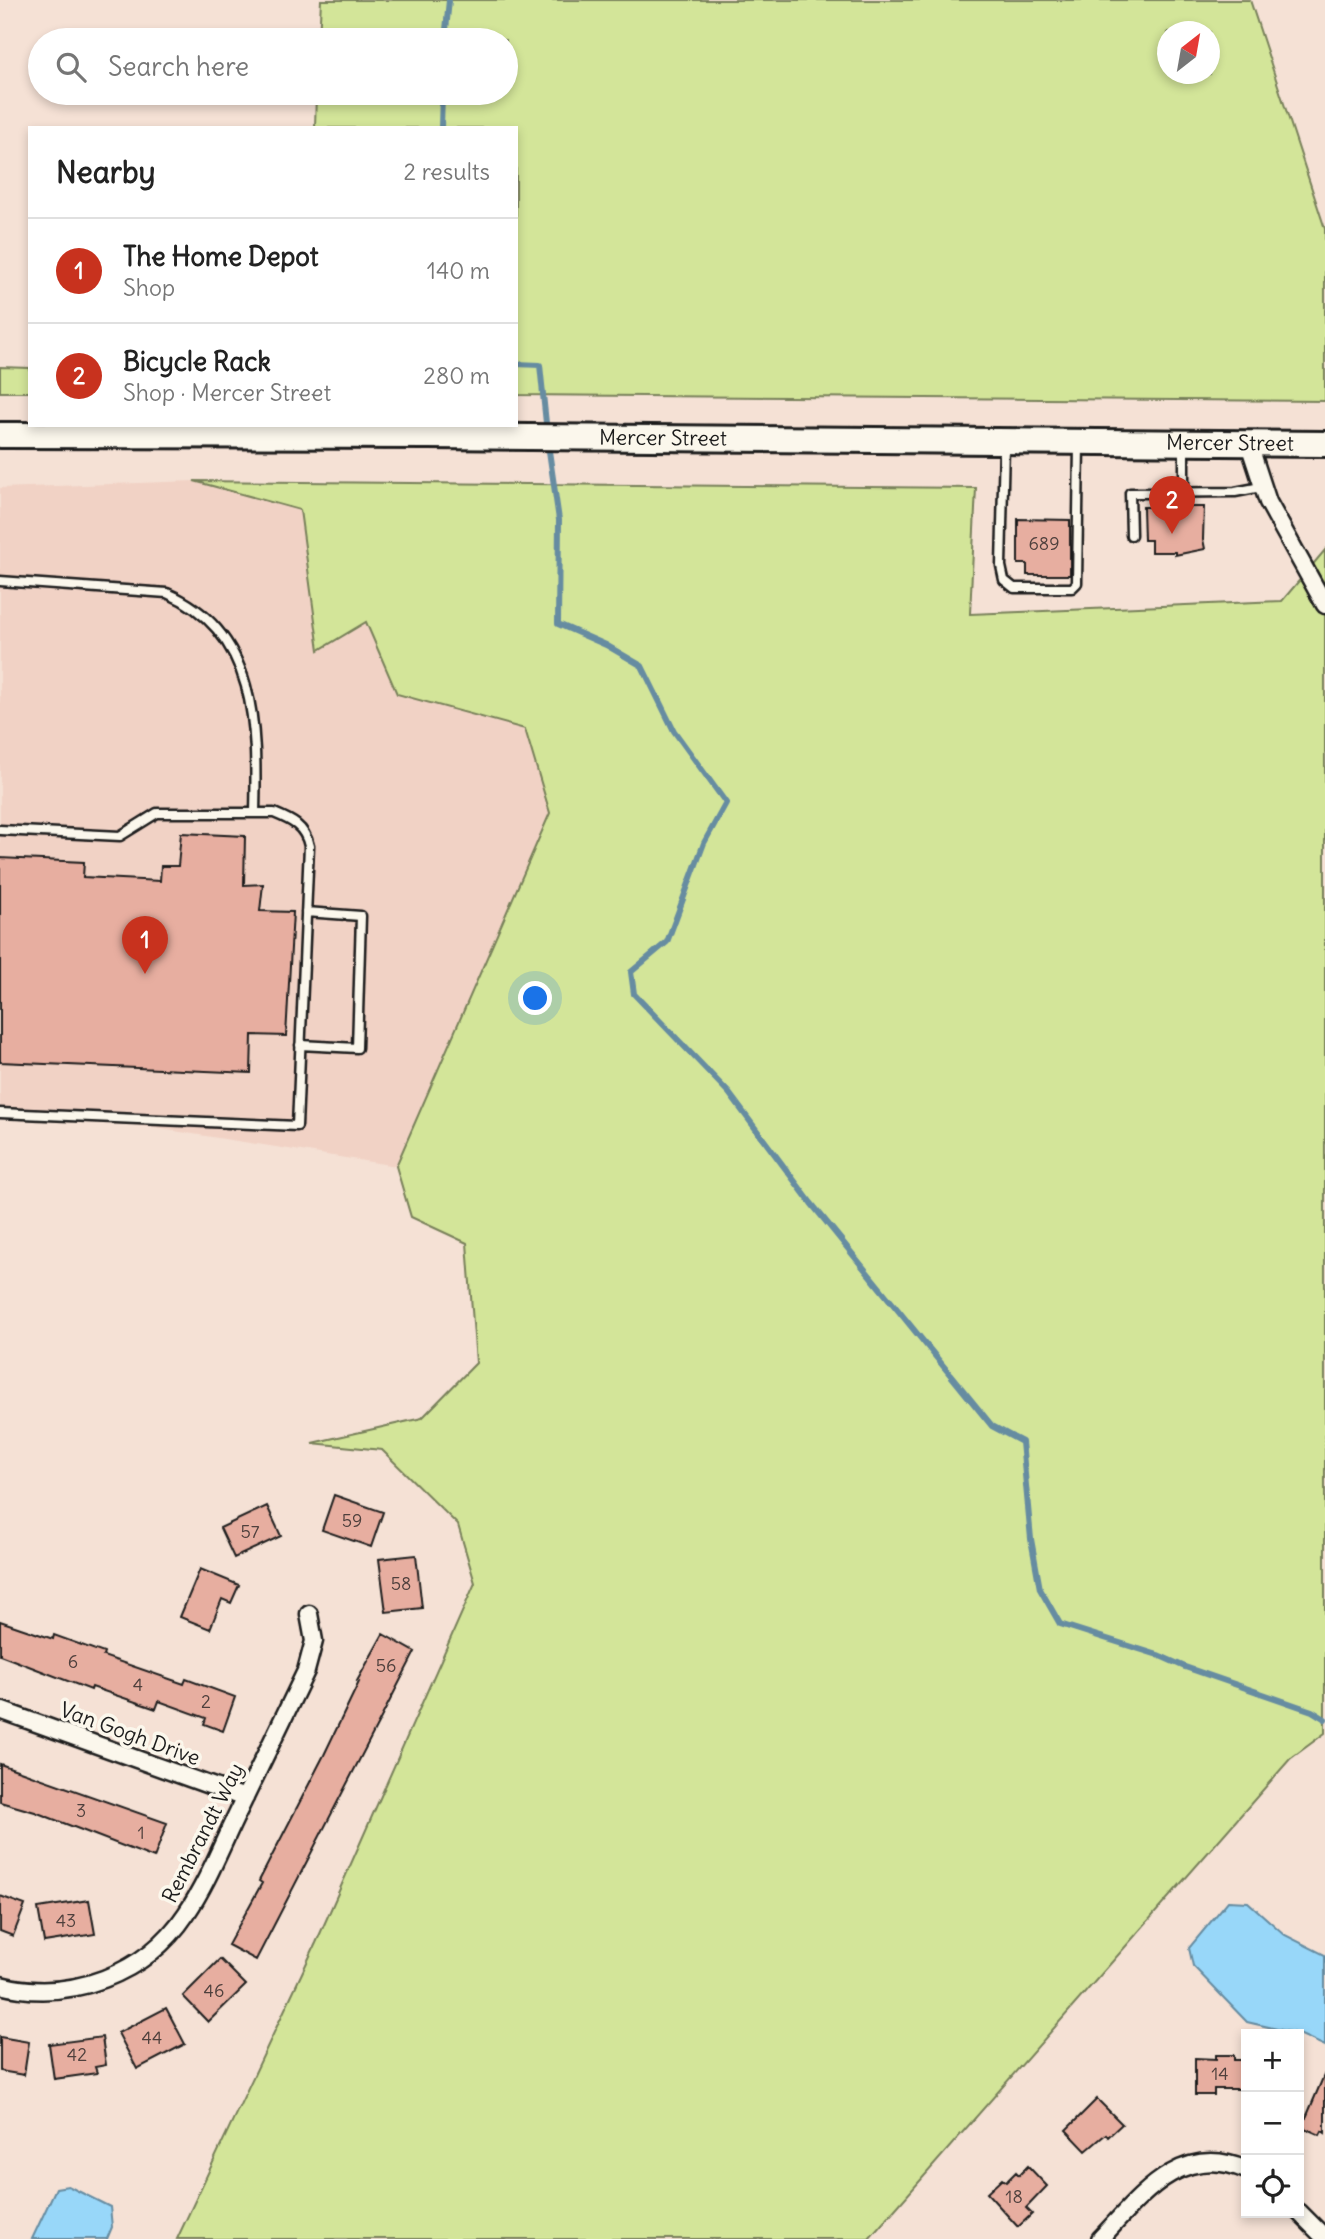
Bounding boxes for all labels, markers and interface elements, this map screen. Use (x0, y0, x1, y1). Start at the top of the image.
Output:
north arrow (1157, 21, 1220, 84)
search box (28, 28, 518, 105)
icon: search (52, 48, 90, 86)
text: Search here (108, 50, 249, 83)
text: Nearby (56, 153, 156, 191)
text: 2 results (404, 157, 490, 186)
text: The Home Depot (123, 240, 319, 273)
text: 1 (74, 256, 84, 285)
text: 140 m (427, 256, 490, 285)
text: Shop (123, 273, 175, 302)
text: Bicycle Rack (123, 345, 271, 378)
text: 2 (73, 361, 85, 390)
text: 280 m (423, 361, 490, 390)
text: Shop · Mercer Street (123, 378, 331, 407)
street label: Mercer Street (599, 424, 727, 452)
street label: Mercer Street (1166, 429, 1294, 457)
pin: 2 (1149, 476, 1195, 534)
house number: 689 (1028, 532, 1060, 555)
pin: 1 (122, 916, 168, 974)
your location (518, 981, 552, 1015)
house number: 59 (342, 1509, 362, 1532)
house number: 57 (240, 1520, 260, 1543)
house number: 58 (391, 1572, 411, 1595)
house number: 6 (68, 1650, 78, 1673)
house number: 56 (376, 1654, 396, 1677)
house number: 4 (133, 1673, 143, 1696)
house number: 2 (201, 1690, 211, 1713)
street label: Van Gogh Drive (57, 1696, 204, 1771)
street label: Rembrandt Way (156, 1758, 249, 1907)
house number: 3 (76, 1799, 86, 1822)
house number: 1 (137, 1821, 145, 1844)
house number: 43 (56, 1909, 76, 1932)
house number: 46 (204, 1979, 224, 2002)
house number: 44 (142, 2026, 162, 2049)
map controls (1241, 2029, 1304, 2218)
button: + (1241, 2029, 1304, 2092)
house number: 42 (67, 2043, 87, 2066)
house number: 14 (1211, 2062, 1229, 2085)
button: − (1241, 2092, 1304, 2155)
button: locate (1241, 2155, 1304, 2218)
house number: 18 (1005, 2185, 1023, 2208)

